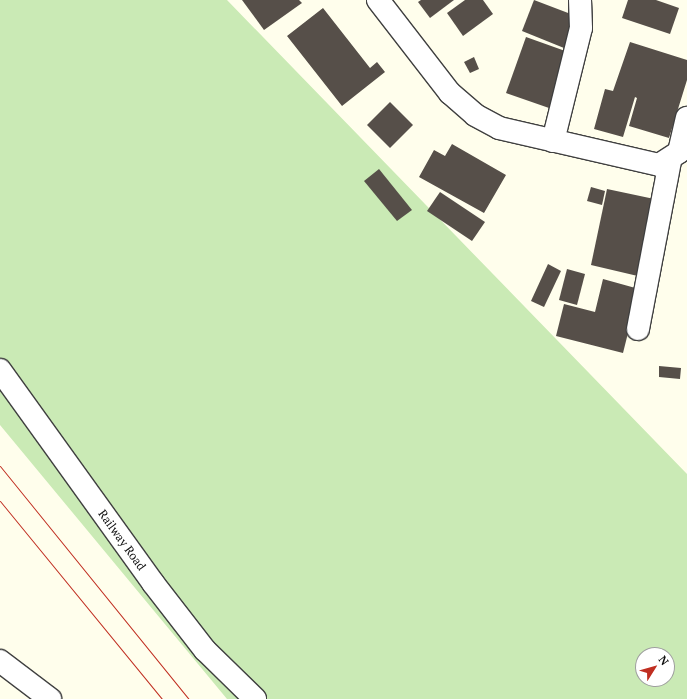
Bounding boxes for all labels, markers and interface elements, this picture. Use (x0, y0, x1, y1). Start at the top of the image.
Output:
street label: Railway Road (95, 507, 149, 573)
north arrow (635, 647, 675, 687)
text: N (656, 653, 672, 668)

